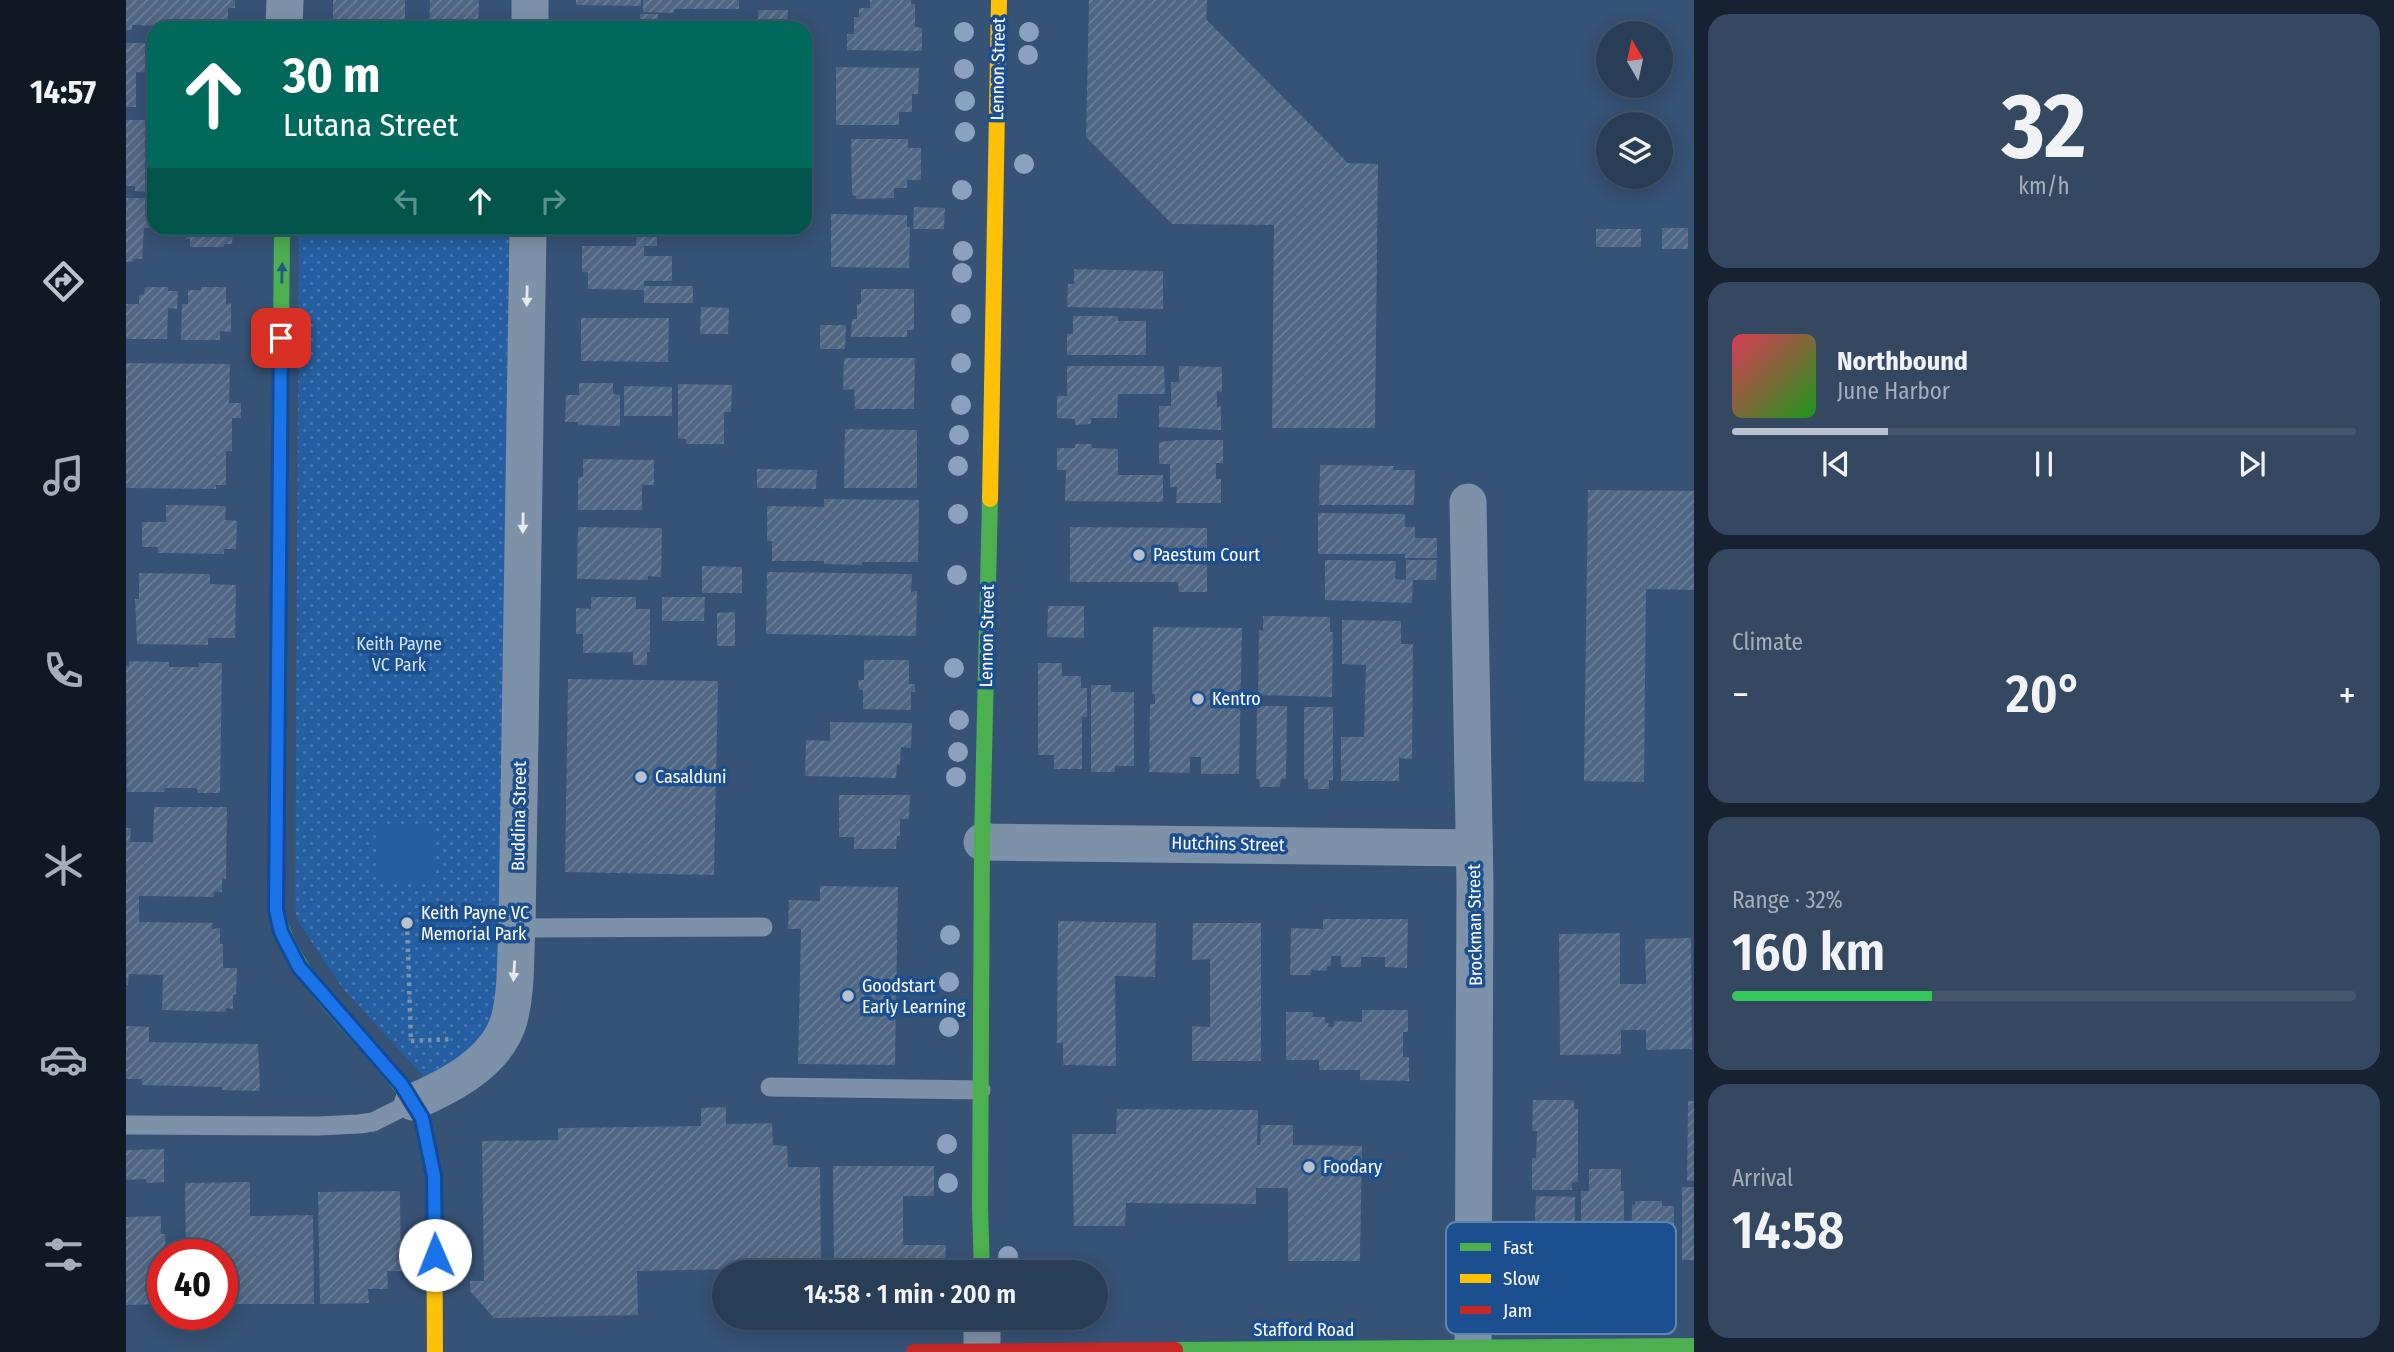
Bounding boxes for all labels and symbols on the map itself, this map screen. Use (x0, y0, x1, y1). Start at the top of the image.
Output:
street label: Lennon Street (986, 17, 1010, 121)
north arrow (1596, 21, 1673, 98)
one-way arrow (276, 261, 287, 283)
one-way arrow (521, 285, 532, 307)
pin (251, 308, 311, 368)
one-way arrow (517, 512, 529, 534)
place label: Paestum Court (1153, 544, 1260, 566)
marker: Paestum Court (1131, 547, 1147, 563)
street label: Lennon Street (975, 584, 999, 688)
park label: Keith Payne VC Park (356, 633, 442, 676)
place label: Kentro (1212, 688, 1261, 710)
marker: Kentro (1190, 691, 1206, 707)
street label: Buddina Street (507, 761, 531, 871)
place label: Casalduni (655, 766, 727, 788)
marker: Casalduni (633, 769, 649, 785)
street label: Hutchins Street (1171, 832, 1285, 856)
street label: Brockman Street (1463, 864, 1487, 986)
place label: Keith Payne VC Memorial Park (421, 902, 529, 945)
marker: Keith Payne VC Memorial Park (399, 915, 415, 931)
one-way arrow (508, 960, 519, 982)
place label: Goodstart Early Learning (862, 975, 966, 1018)
marker: Goodstart Early Learning (840, 988, 856, 1004)
place label: Foodary (1323, 1156, 1382, 1178)
marker: Foodary (1301, 1159, 1317, 1175)
position arrow (398, 1218, 472, 1292)
legend (1446, 1222, 1676, 1334)
text: Fast (1503, 1236, 1534, 1259)
speed limit sign: 40 (147, 1239, 238, 1330)
text: Slow (1503, 1267, 1540, 1290)
text: Jam (1503, 1299, 1532, 1322)
street label: Stafford Road (1254, 1319, 1354, 1341)

